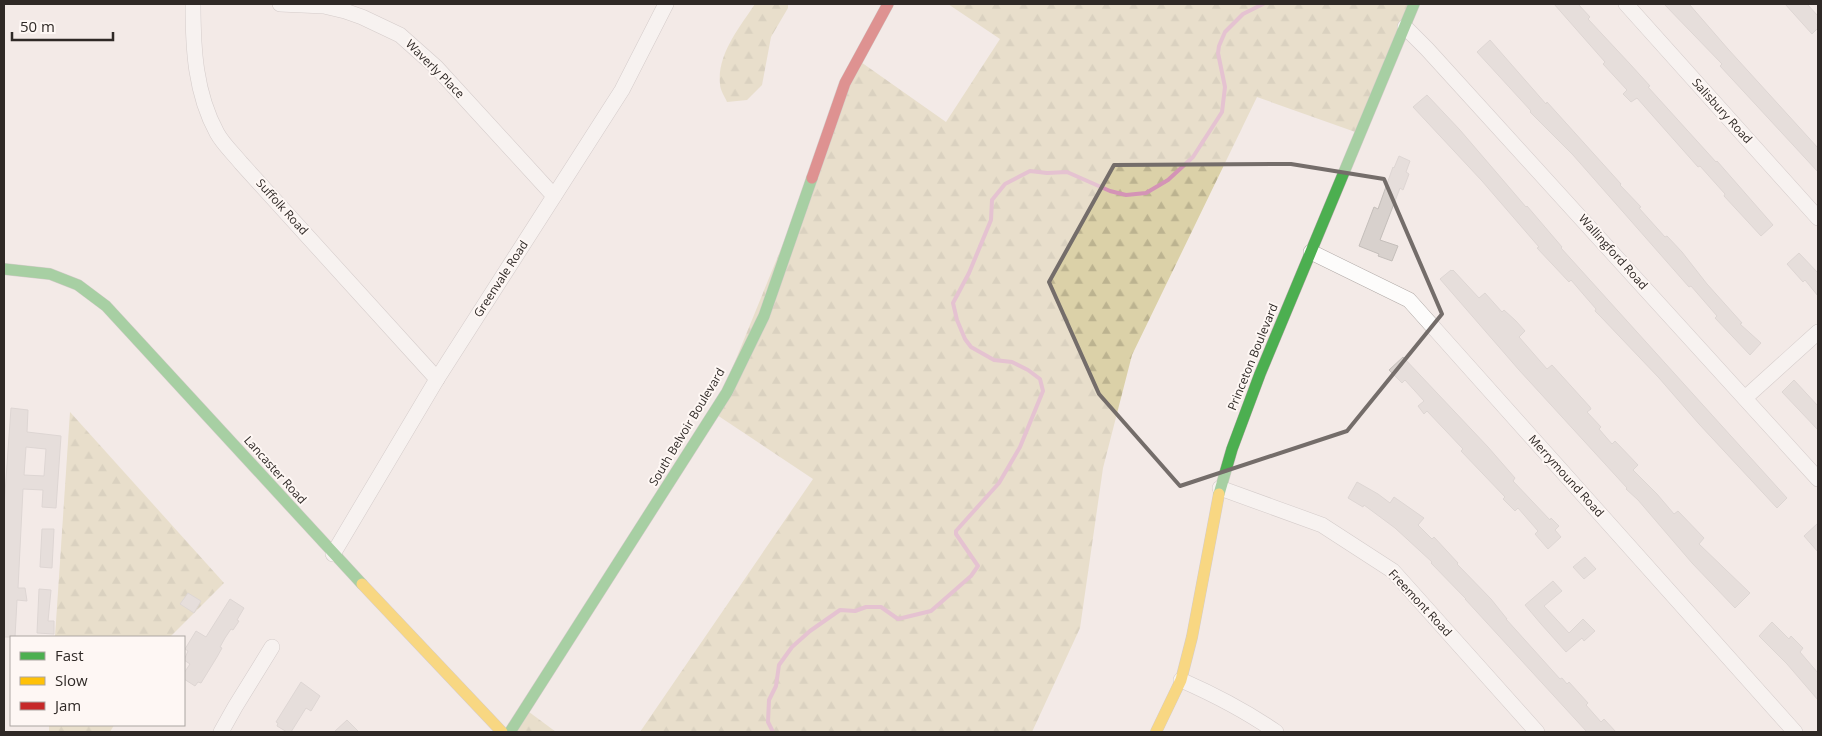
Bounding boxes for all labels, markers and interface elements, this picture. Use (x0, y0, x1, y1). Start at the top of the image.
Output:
scale bar (12, 10, 114, 42)
text: 50 m (20, 16, 55, 36)
street label: Waverly Place (402, 35, 469, 102)
street label: Salisbury Road (1688, 74, 1756, 147)
street label: Suffolk Road (253, 175, 312, 238)
street label: Wallingford Road (1575, 210, 1652, 293)
street label: Greenvale Road (469, 237, 532, 321)
street label: Princeton Boulevard (1223, 301, 1282, 413)
street label: South Belvoir Boulevard (645, 365, 729, 489)
street label: Merrymound Road (1525, 431, 1608, 521)
street label: Lancaster Road (240, 432, 310, 507)
street label: Freemont Road (1385, 565, 1456, 640)
legend (10, 636, 185, 726)
text: Fast (55, 645, 84, 665)
text: Slow (55, 670, 88, 690)
text: Jam (53, 695, 81, 715)

